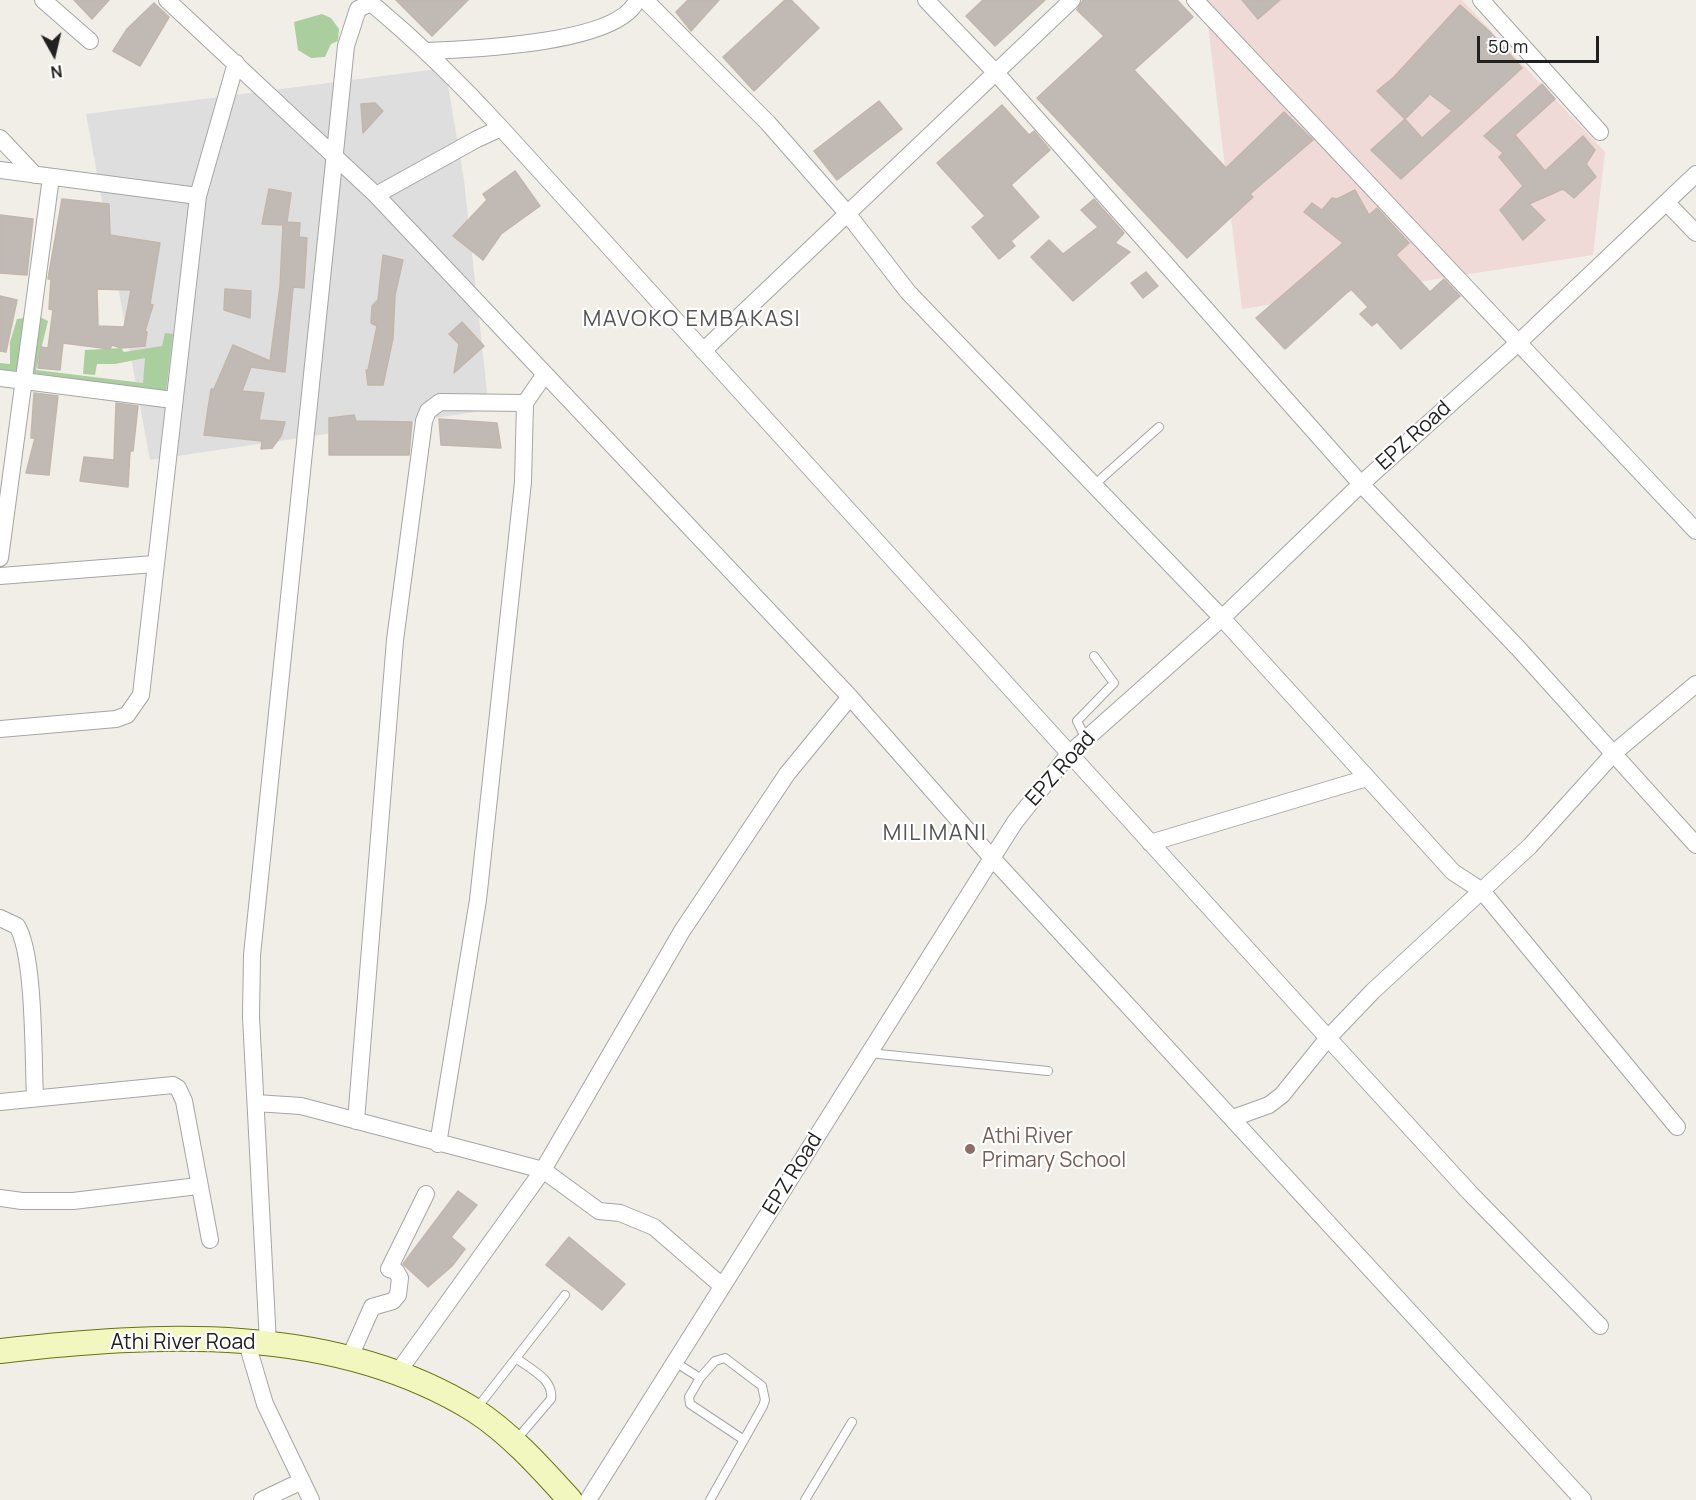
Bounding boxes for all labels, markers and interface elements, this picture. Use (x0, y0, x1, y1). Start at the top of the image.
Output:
north arrow (24, 24, 84, 84)
scale bar (1480, 24, 1602, 62)
text: 50 m (1488, 34, 1528, 58)
text: N (49, 60, 64, 84)
district label: MAVOKO EMBAKASI (583, 307, 801, 333)
street label: EPZ Road (1372, 396, 1456, 476)
street label: EPZ Road (1021, 727, 1101, 811)
district label: MILIMANI (883, 821, 987, 847)
place label: Athi River Primary School (982, 1124, 1126, 1174)
street label: EPZ Road (758, 1129, 828, 1219)
marker: Athi River Primary School (963, 1142, 977, 1156)
street label: Athi River Road (110, 1330, 256, 1356)

